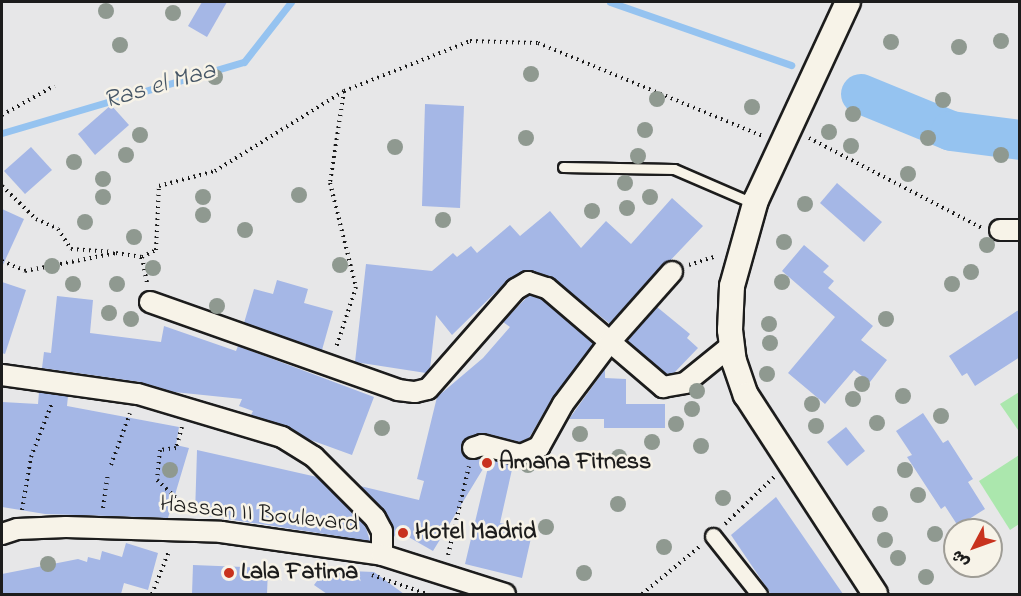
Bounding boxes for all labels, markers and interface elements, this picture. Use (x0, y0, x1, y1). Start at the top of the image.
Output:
water label: Ras el Maa (101, 56, 219, 118)
place label: Amana Fitness (499, 449, 651, 477)
marker: Amana Fitness (480, 456, 494, 470)
street label: Hassan II Boulevard (158, 490, 360, 540)
north arrow (943, 518, 1003, 578)
place label: Hotel Madrid (415, 519, 537, 547)
marker: Hotel Madrid (396, 526, 410, 540)
text: ش (946, 544, 976, 573)
place label: Lala Fatima (241, 559, 358, 587)
marker: Lala Fatima (222, 566, 236, 580)

